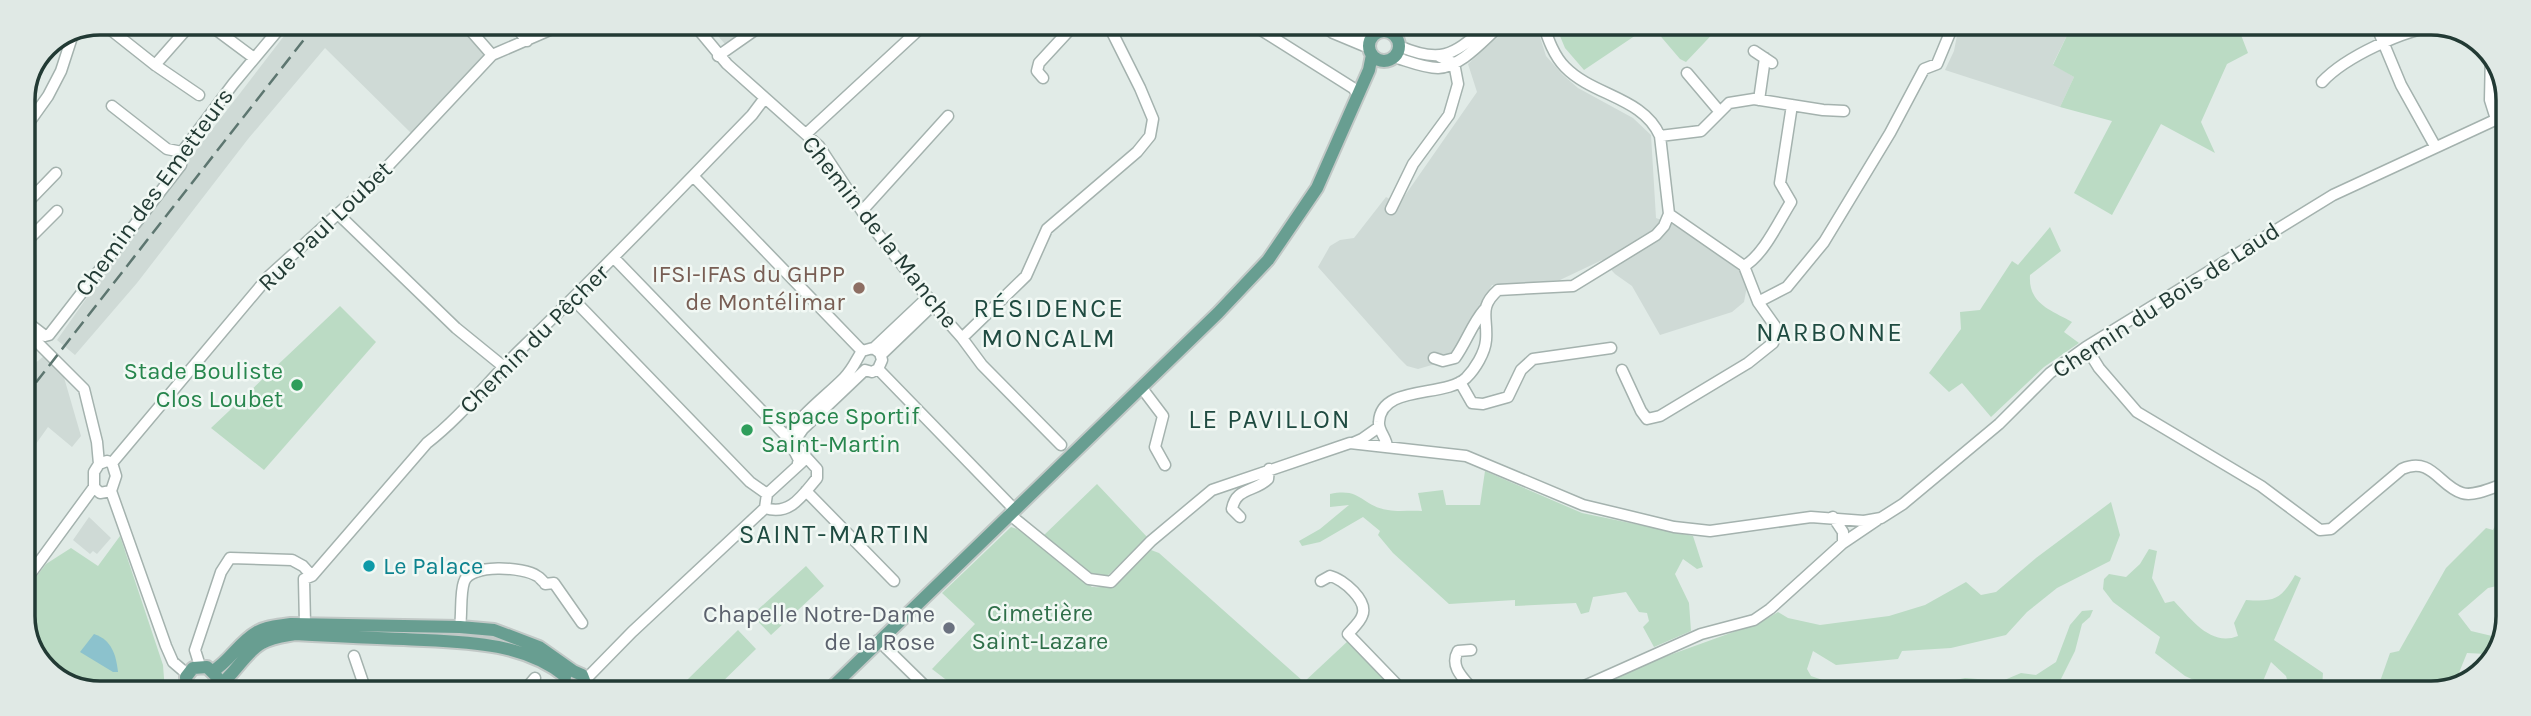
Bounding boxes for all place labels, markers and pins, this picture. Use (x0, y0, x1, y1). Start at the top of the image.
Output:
place label: IFSI-IFAS du GHPP de Montélimar (652, 260, 845, 316)
marker: IFSI-IFAS du GHPP de Montélimar (851, 280, 867, 296)
place label: Stade Bouliste Clos Loubet (124, 357, 283, 413)
marker: Stade Bouliste Clos Loubet (289, 377, 305, 393)
place label: Espace Sportif Saint-Martin (761, 402, 920, 458)
marker: Espace Sportif Saint-Martin (739, 422, 755, 438)
place label: Le Palace (383, 552, 483, 580)
marker: Le Palace (361, 558, 377, 574)
place label: Chapelle Notre-Dame de la Rose (703, 600, 935, 656)
marker: Chapelle Notre-Dame de la Rose (941, 620, 957, 636)

